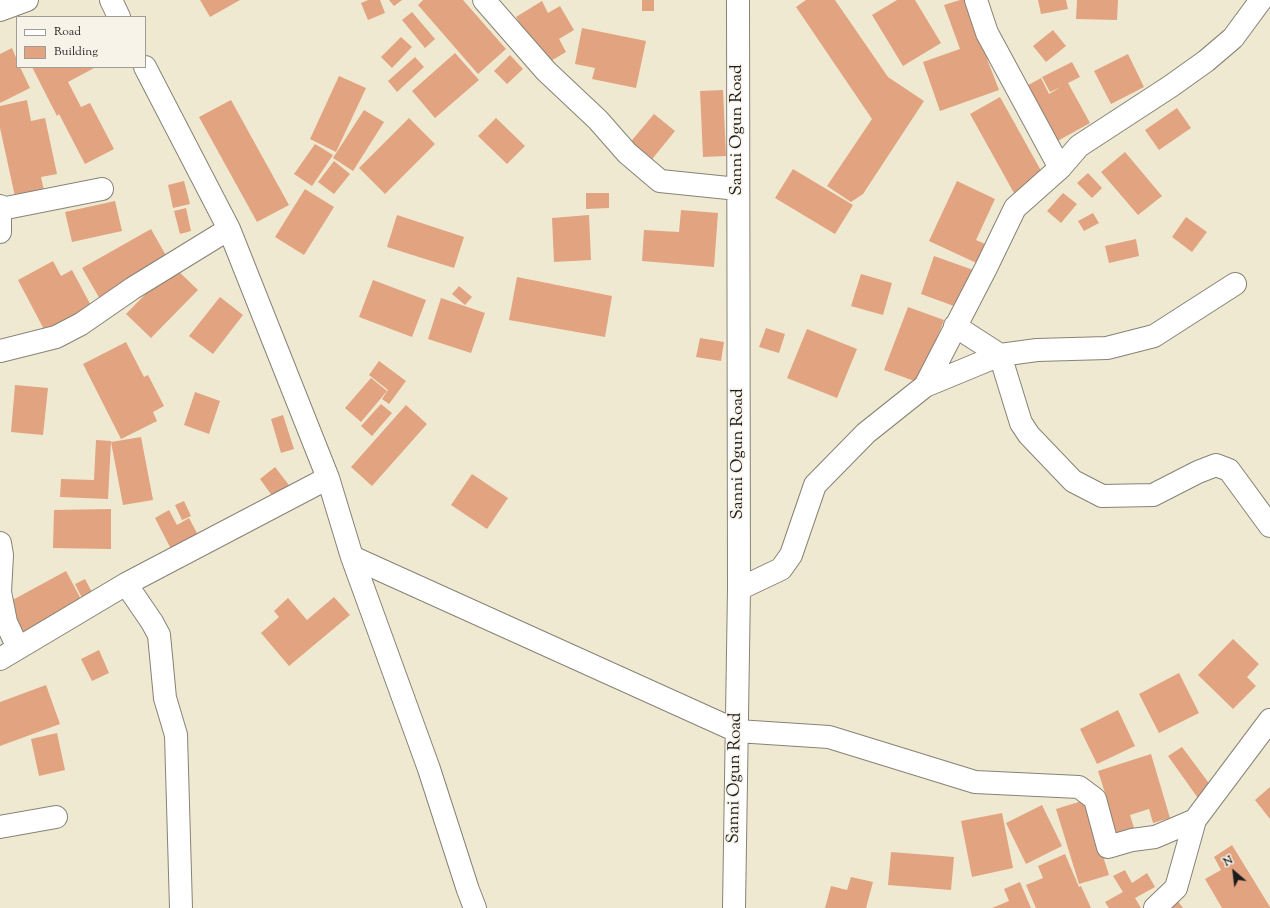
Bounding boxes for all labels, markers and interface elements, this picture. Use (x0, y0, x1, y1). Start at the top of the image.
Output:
legend (16, 16, 146, 68)
text: Road (54, 23, 81, 41)
text: Building (54, 43, 98, 61)
street label: Sanni Ogun Road (728, 65, 748, 195)
street label: Sanni Ogun Road (729, 389, 749, 519)
street label: Sanni Ogun Road (725, 712, 747, 844)
north arrow (1214, 852, 1254, 892)
text: N (1221, 852, 1236, 871)

